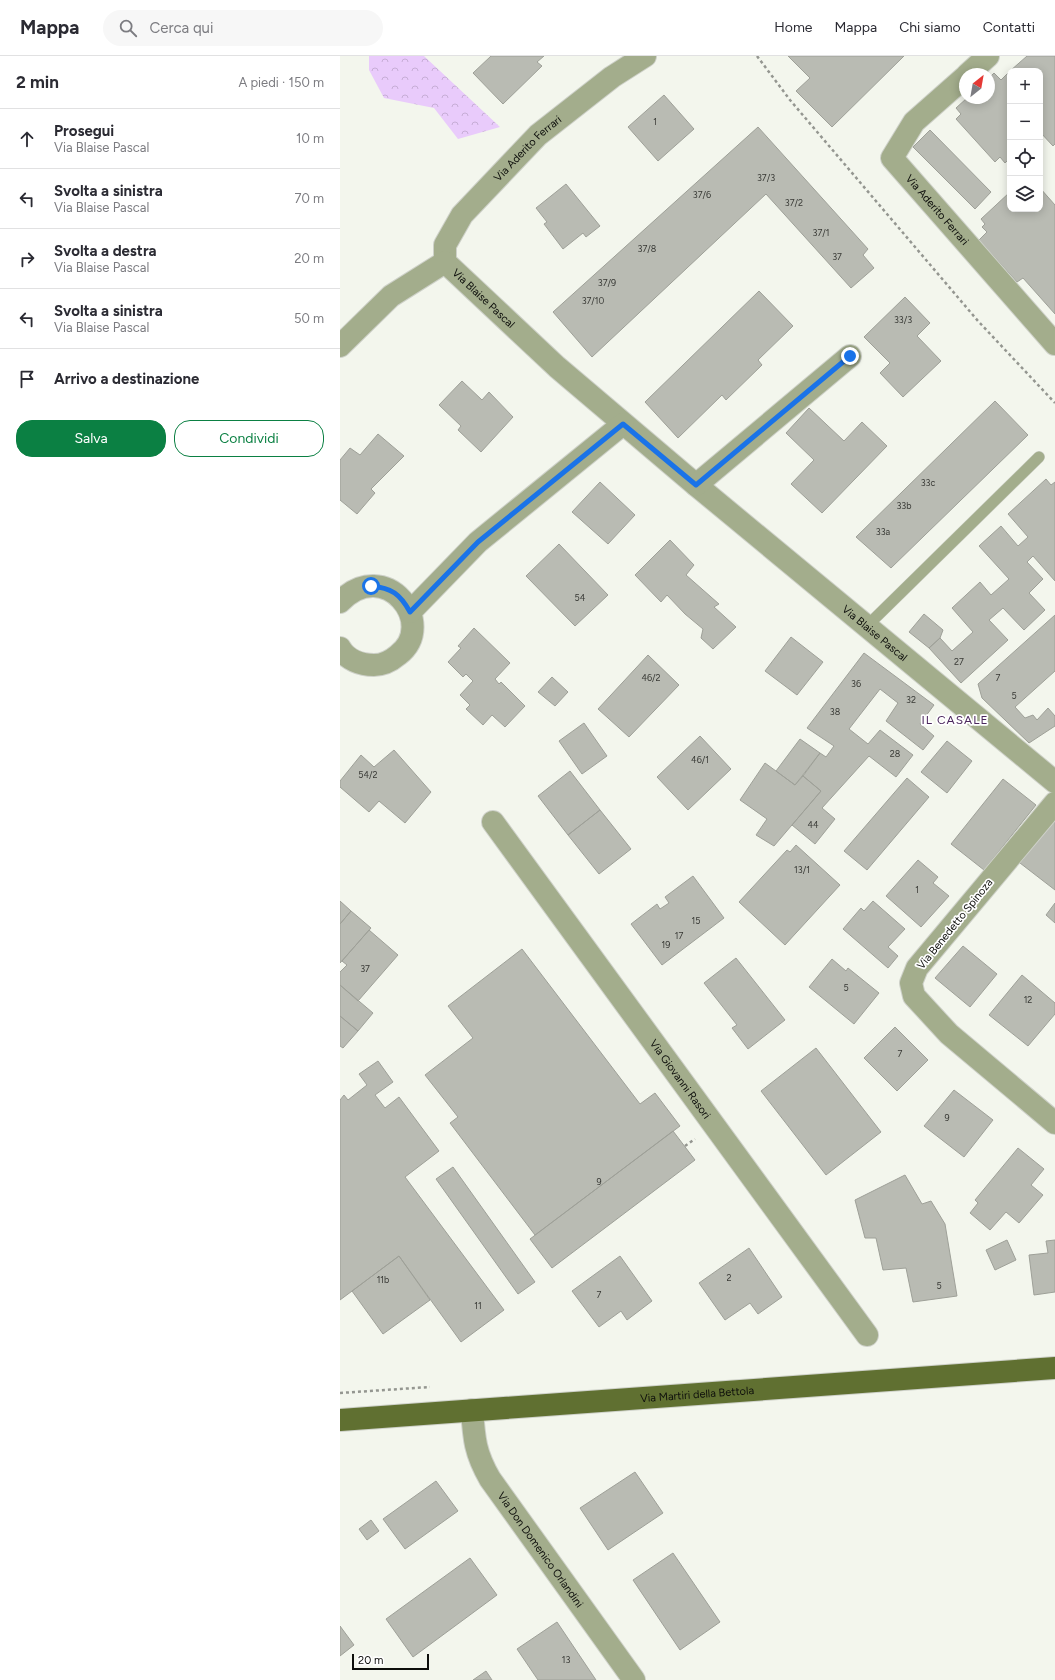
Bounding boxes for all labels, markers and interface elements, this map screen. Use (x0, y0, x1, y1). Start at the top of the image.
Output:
search box (103, 10, 383, 46)
text: Mappa (20, 16, 79, 39)
icon: search (117, 17, 139, 39)
text: Cerca qui (149, 19, 213, 37)
text: Home (774, 19, 813, 36)
text: Mappa (835, 19, 877, 36)
text: Chi siamo (899, 19, 961, 36)
text: Contatti (983, 19, 1035, 36)
north arrow (959, 68, 995, 104)
map controls (1007, 68, 1043, 212)
button: + (1007, 68, 1043, 104)
text: 2 min (16, 72, 59, 92)
text: A piedi · 150 m (238, 75, 324, 90)
button: − (1007, 104, 1043, 140)
street label: Via Aderito Ferrari (491, 113, 564, 184)
house number: 1 (653, 116, 657, 127)
text: Prosegui (54, 122, 114, 140)
icon: ahead (16, 128, 38, 150)
text: 10 m (296, 131, 324, 146)
text: Via Blaise Pascal (54, 140, 149, 155)
button: locate (1007, 140, 1043, 176)
house number: 37/3 (757, 172, 775, 183)
street label: Via Aderito Ferrari (903, 172, 972, 248)
button: layers (1007, 176, 1043, 212)
text: Svolta a sinistra (54, 182, 163, 200)
icon: left (16, 188, 38, 210)
house number: 37/6 (693, 189, 711, 200)
text: 70 m (294, 191, 324, 206)
house number: 37/2 (785, 197, 803, 208)
text: Via Blaise Pascal (54, 200, 149, 215)
house number: 37/1 (813, 227, 829, 238)
text: Svolta a destra (54, 242, 157, 260)
house number: 37/8 (638, 243, 657, 254)
icon: right (16, 248, 38, 270)
text: 20 m (294, 251, 324, 266)
house number: 37 (832, 251, 842, 262)
text: Via Blaise Pascal (54, 260, 149, 275)
street label: Via Blaise Pascal (450, 266, 518, 331)
house number: 37/9 (598, 277, 616, 288)
house number: 37/10 (582, 295, 605, 306)
text: Svolta a sinistra (54, 302, 163, 320)
icon: left (16, 308, 38, 330)
text: 50 m (294, 311, 324, 326)
house number: 33/3 (894, 314, 912, 325)
text: Via Blaise Pascal (54, 320, 149, 335)
route end (841, 347, 859, 365)
icon: arrive (16, 368, 38, 390)
text: Arrivo a destinazione (54, 370, 199, 388)
button: Salva (16, 420, 166, 457)
button: Condividi (174, 420, 324, 457)
house number: 33c (921, 477, 935, 488)
house number: 33b (896, 500, 912, 511)
house number: 33a (876, 526, 891, 537)
route start (362, 577, 380, 595)
house number: 54 (575, 592, 586, 603)
street label: Via Blaise Pascal (840, 602, 910, 664)
house number: 27 (954, 656, 964, 667)
house number: 46/2 (641, 672, 661, 683)
house number: 7 (996, 672, 1001, 683)
house number: 36 (851, 678, 861, 689)
house number: 5 (1011, 690, 1017, 701)
house number: 32 (906, 694, 916, 705)
house number: 38 (830, 706, 841, 717)
district label: IL CASALE (921, 713, 989, 727)
house number: 28 (890, 748, 901, 759)
house number: 46/1 (691, 754, 709, 765)
house number: 54/2 (358, 769, 378, 780)
house number: 44 (807, 819, 819, 830)
house number: 13/1 (794, 864, 810, 875)
street label: Via Benedetto Spinoza (915, 876, 995, 972)
house number: 1 (915, 884, 919, 895)
house number: 15 (692, 915, 700, 926)
house number: 17 (675, 930, 683, 941)
house number: 19 (662, 939, 670, 950)
house number: 37 (360, 963, 370, 974)
house number: 5 (843, 982, 849, 993)
house number: 12 (1024, 994, 1032, 1005)
street label: Via Giovanni Rasori (647, 1037, 714, 1121)
house number: 7 (898, 1048, 903, 1059)
house number: 9 (944, 1112, 950, 1123)
house number: 9 (596, 1176, 602, 1187)
house number: 2 (726, 1272, 732, 1283)
house number: 11b (377, 1274, 389, 1285)
house number: 5 (936, 1280, 942, 1291)
house number: 7 (597, 1289, 602, 1300)
house number: 11 (474, 1300, 482, 1311)
street label: Via Martiri della Bettola (640, 1383, 754, 1405)
street label: Via Don Domenico Orlandini (495, 1489, 586, 1610)
scale bar (352, 1652, 429, 1671)
text: 20 m (358, 1654, 383, 1667)
house number: 13 (562, 1654, 570, 1665)

